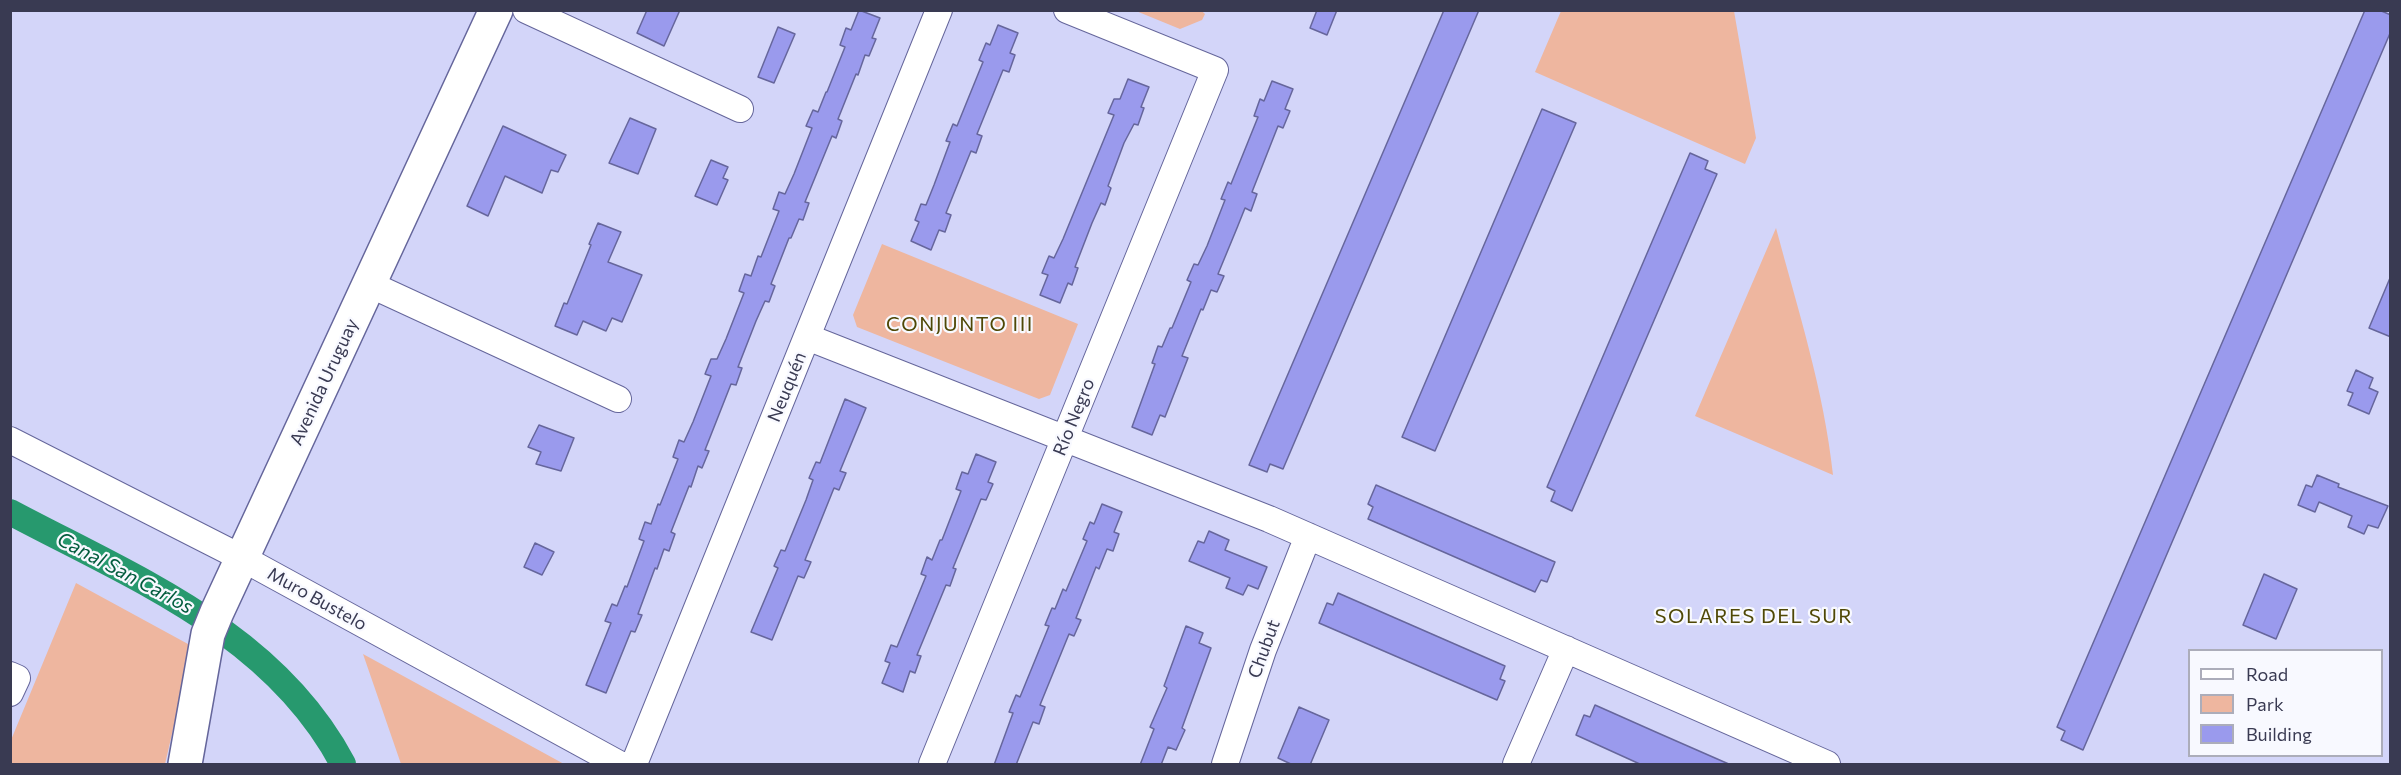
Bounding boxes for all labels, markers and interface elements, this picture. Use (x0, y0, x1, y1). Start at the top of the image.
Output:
district label: CONJUNTO III (886, 312, 1034, 336)
street label: Avenida Uruguay (285, 315, 363, 449)
street label: Neuquén (763, 349, 811, 425)
street label: Río Negro (1049, 375, 1099, 459)
water label: Canal San Carlos (53, 527, 197, 619)
street label: Muro Bustelo (264, 563, 370, 635)
district label: SOLARES DEL SUR (1655, 604, 1853, 628)
street label: Chubut (1243, 617, 1285, 681)
legend (2188, 649, 2383, 757)
text: Road (2246, 663, 2288, 685)
text: Park (2246, 693, 2284, 715)
text: Building (2246, 723, 2312, 745)

